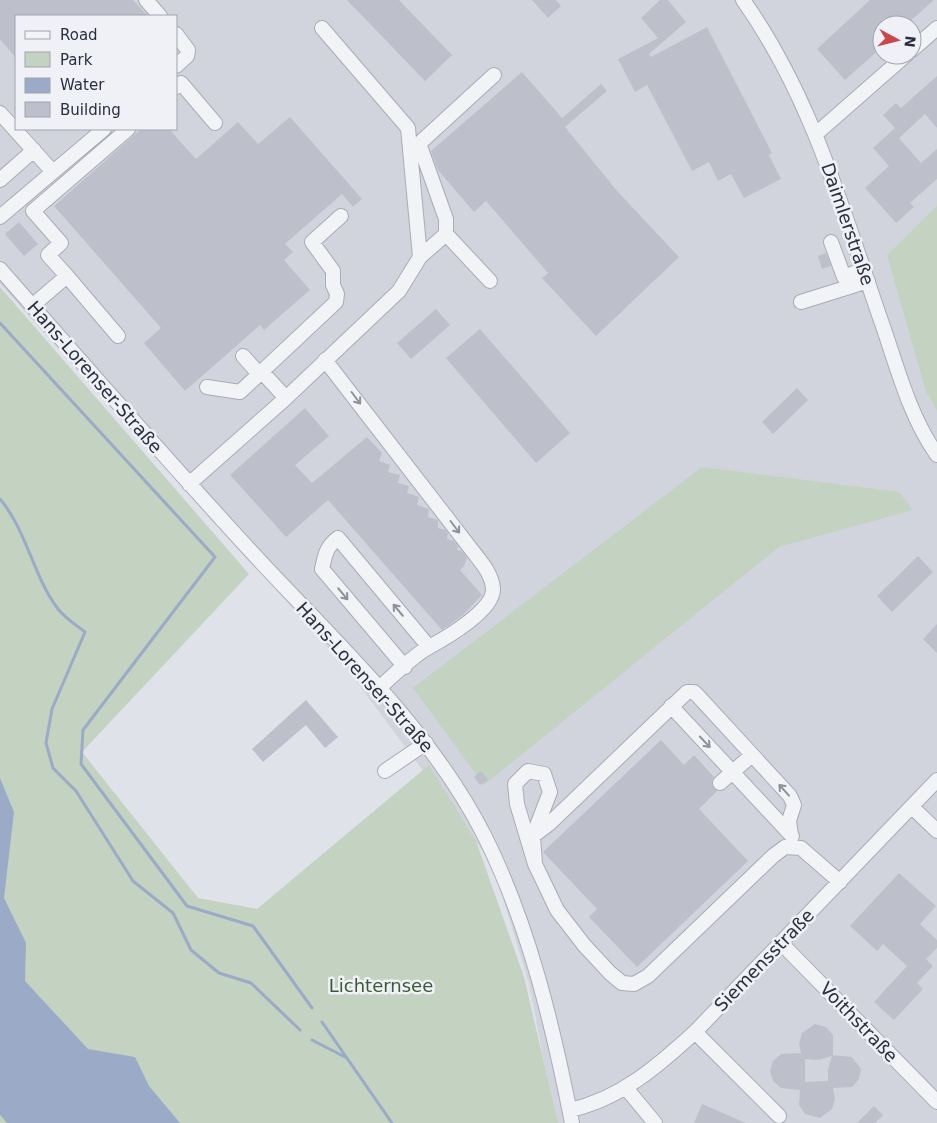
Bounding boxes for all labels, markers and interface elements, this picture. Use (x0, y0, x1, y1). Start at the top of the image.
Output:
legend (15, 15, 178, 130)
north arrow (872, 15, 922, 65)
text: Road (60, 26, 98, 44)
text: N (901, 35, 919, 48)
text: Park (60, 51, 93, 69)
text: Water (60, 76, 105, 94)
text: Building (60, 101, 121, 119)
street label: Daimlerstraße (817, 160, 879, 288)
street label: Hans-Lorenser-Straße (23, 297, 167, 457)
one-way arrow (351, 391, 361, 405)
one-way arrow (449, 520, 460, 533)
one-way arrow (338, 587, 349, 600)
street label: Hans-Lorenser-Straße (292, 598, 438, 756)
one-way arrow (392, 604, 403, 617)
one-way arrow (699, 735, 710, 748)
one-way arrow (778, 784, 790, 797)
street label: Siemensstraße (710, 904, 818, 1016)
park label: Lichternsee (329, 975, 433, 996)
street label: Voithstraße (816, 978, 902, 1066)

